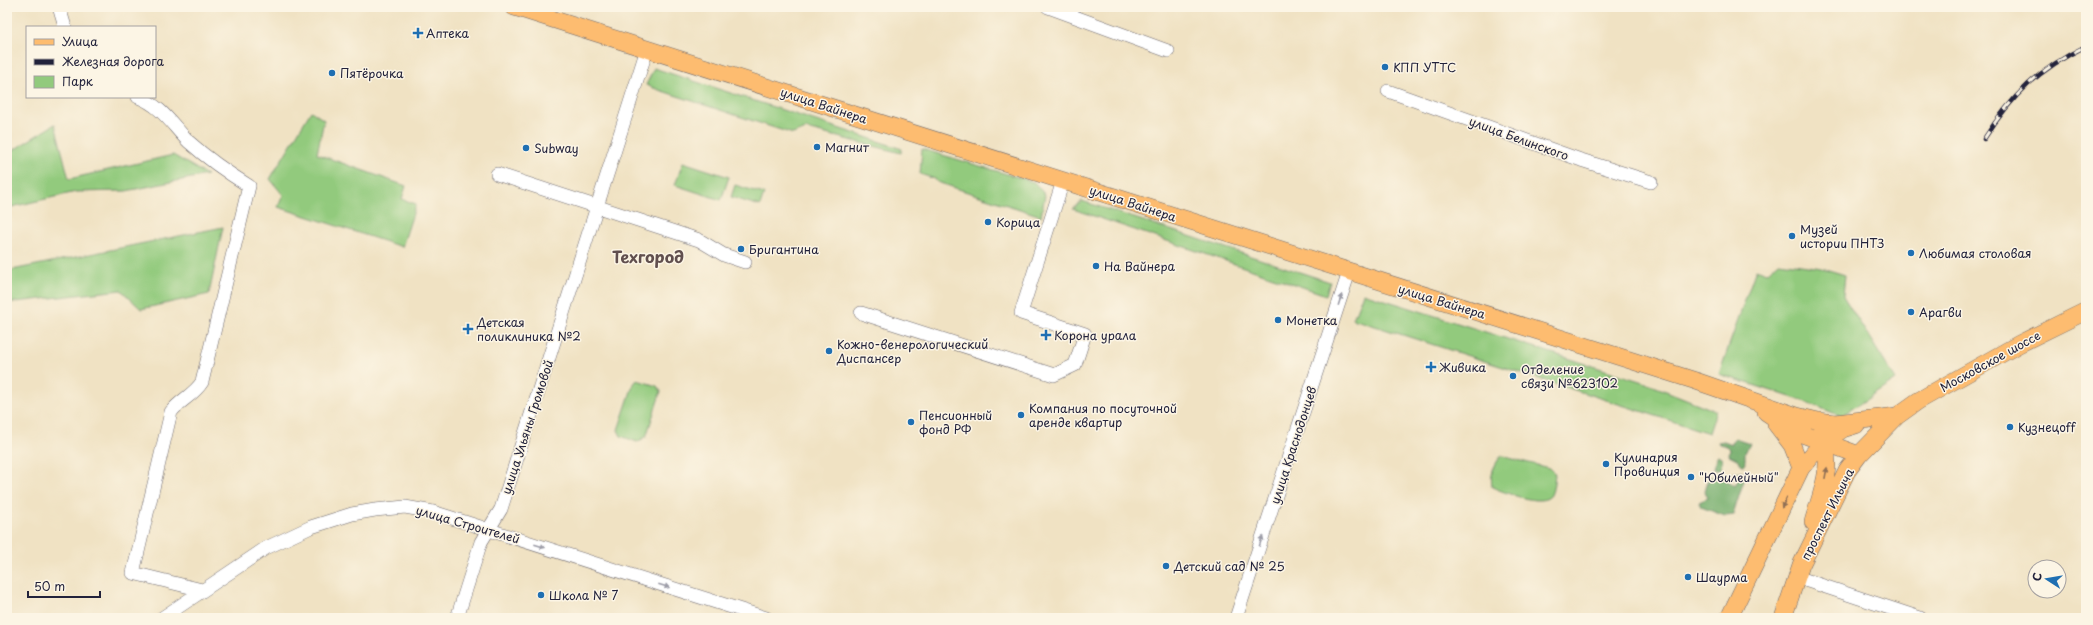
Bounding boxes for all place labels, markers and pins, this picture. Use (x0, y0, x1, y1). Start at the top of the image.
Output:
place label: Аптека (426, 24, 470, 42)
marker: Аптека (413, 28, 423, 38)
place label: КПП УТТС (1393, 58, 1456, 76)
marker: КПП УТТС (1380, 62, 1390, 72)
place label: Пятёрочка (340, 64, 404, 82)
marker: Пятёрочка (327, 68, 337, 78)
place label: Магнит (825, 138, 870, 156)
place label: Subway (534, 139, 579, 157)
marker: Магнит (812, 142, 822, 152)
marker: Subway (521, 143, 531, 153)
place label: Корица (996, 213, 1041, 231)
marker: Корица (983, 217, 993, 227)
place label: Музей истории ПНТЗ (1800, 220, 1884, 252)
marker: Музей истории ПНТЗ (1787, 231, 1797, 241)
place label: Бригантина (749, 240, 819, 258)
marker: Бригантина (736, 244, 746, 254)
place label: Любимая столовая (1919, 244, 2032, 262)
marker: Любимая столовая (1906, 248, 1916, 258)
place label: На Вайнера (1104, 257, 1176, 275)
marker: На Вайнера (1091, 261, 1101, 271)
place label: Арагви (1919, 303, 1962, 321)
marker: Арагви (1906, 307, 1916, 317)
place label: Монетка (1286, 311, 1338, 329)
place label: Детская поликлиника №2 (476, 313, 581, 345)
marker: Монетка (1273, 315, 1283, 325)
marker: Детская поликлиника №2 (462, 323, 474, 335)
place label: Корона урала (1054, 326, 1137, 344)
marker: Корона урала (1041, 330, 1051, 340)
place label: Кожно-венерологический Диспансер (836, 335, 988, 367)
marker: Кожно-венерологический Диспансер (824, 346, 834, 356)
place label: Живика (1439, 358, 1487, 376)
place label: Отделение связи №623102 (1521, 360, 1618, 392)
marker: Живика (1426, 362, 1436, 372)
marker: Отделение связи №623102 (1508, 371, 1518, 381)
place label: Компания по посуточной аренде квартир (1029, 399, 1177, 431)
place label: Пенсионный фонд РФ (919, 406, 992, 438)
marker: Компания по посуточной аренде квартир (1016, 410, 1026, 420)
marker: Пенсионный фонд РФ (906, 417, 916, 427)
place label: Кузнецoff (2018, 418, 2077, 436)
marker: Кузнецoff (2005, 422, 2015, 432)
place label: Кулинария Провинция (1614, 448, 1680, 480)
marker: Кулинария Провинция (1601, 459, 1611, 469)
place label: "Юбилейный" (1699, 468, 1779, 486)
marker: "Юбилейный" (1686, 472, 1696, 482)
place label: Детский сад № 25 (1173, 557, 1285, 575)
marker: Детский сад № 25 (1161, 561, 1171, 571)
place label: Шаурма (1696, 568, 1748, 586)
marker: Шаурма (1683, 572, 1693, 582)
place label: Школа № 7 (549, 586, 618, 604)
marker: Школа № 7 (536, 590, 546, 600)

